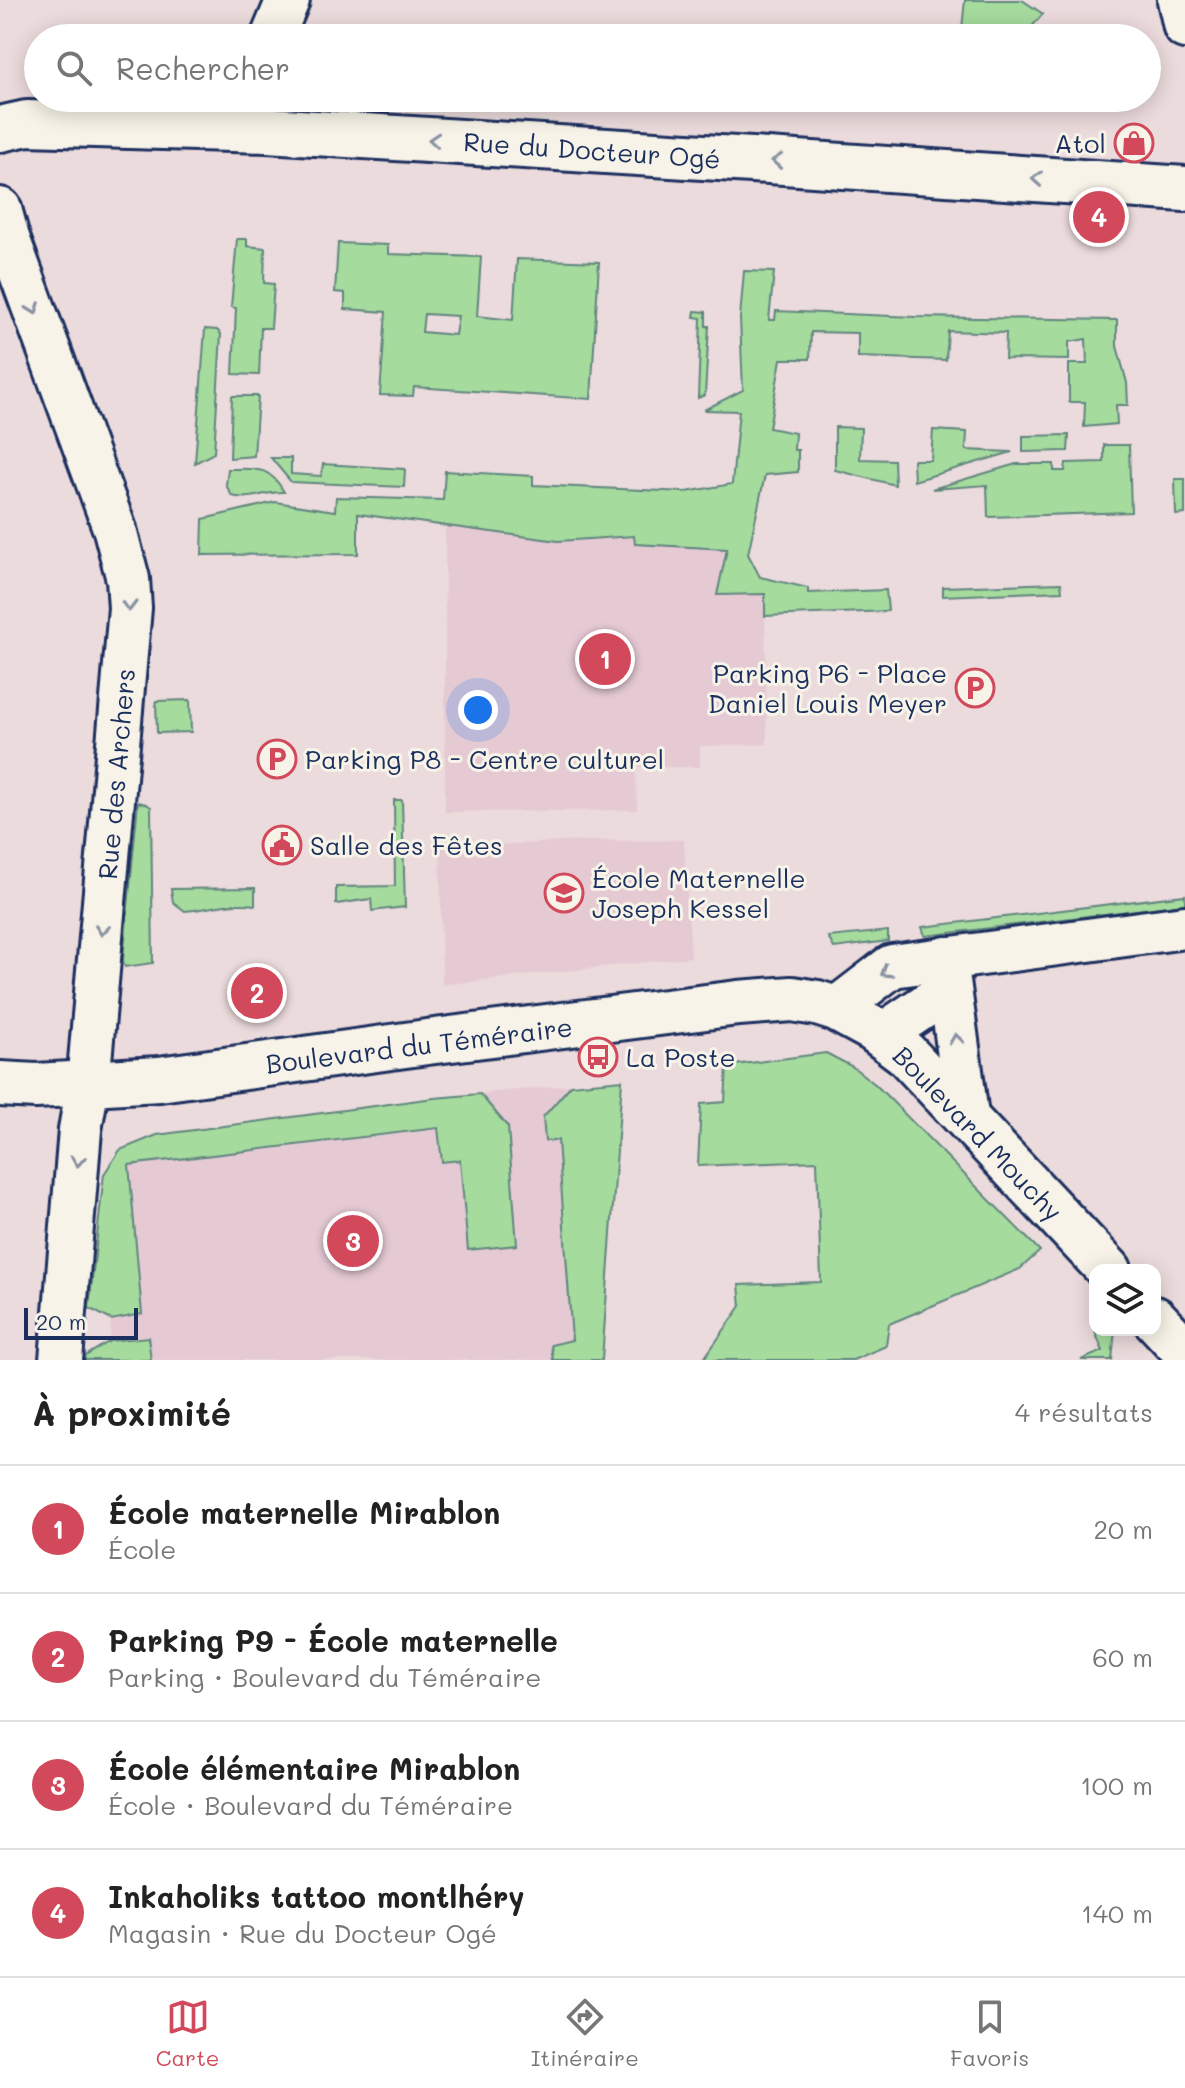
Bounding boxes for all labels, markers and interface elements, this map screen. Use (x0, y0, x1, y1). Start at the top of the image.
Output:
search box (24, 24, 1161, 112)
icon: search (52, 46, 96, 90)
text: Rechercher (116, 48, 290, 88)
shop icon: Atol (1113, 122, 1155, 164)
street label: Rue du Docteur Ogé (462, 124, 722, 176)
place label: Atol (1055, 126, 1106, 160)
one-way arrow (427, 132, 440, 149)
one-way arrow (770, 153, 783, 170)
one-way arrow (1030, 171, 1043, 188)
pin: 4 (1073, 187, 1125, 247)
one-way arrow (24, 301, 41, 315)
one-way arrow (120, 600, 138, 613)
pin: 1 (579, 629, 631, 689)
place label: Parking P6 - Place Daniel Louis Meyer (708, 656, 947, 720)
street label: Rue des Archers (90, 667, 142, 881)
parking icon: Parking P6 - Place Daniel Louis Meyer (954, 667, 996, 709)
your location (458, 690, 498, 730)
parking icon: Parking P8 - Centre culturel (256, 738, 298, 780)
place label: Parking P8 - Centre culturel (305, 742, 664, 776)
public building icon: Salle des Fêtes (261, 824, 303, 866)
place label: Salle des Fêtes (310, 828, 503, 862)
place label: École Maternelle Joseph Kessel (592, 861, 806, 925)
school or university icon: École Maternelle Joseph Kessel (543, 872, 585, 914)
one-way arrow (93, 924, 110, 937)
one-way arrow (880, 962, 894, 977)
pin: 2 (231, 963, 283, 1023)
street label: Boulevard du Téméraire (264, 1009, 574, 1081)
one-way arrow (948, 1032, 965, 1046)
bus stop icon: La Poste (577, 1036, 619, 1078)
street label: Boulevard Mouchy (886, 1038, 1070, 1228)
place label: La Poste (626, 1040, 736, 1074)
one-way arrow (70, 1155, 87, 1168)
pin: 3 (327, 1211, 379, 1271)
map controls (1089, 1264, 1161, 1336)
button: layers (1089, 1264, 1161, 1336)
scale bar (24, 1304, 138, 1340)
text: 20 m (36, 1307, 86, 1336)
text: À proximité (32, 1390, 231, 1435)
text: 4 résultats (1015, 1395, 1153, 1429)
text: École maternelle Mirablon (108, 1492, 500, 1532)
text: 1 (52, 1512, 64, 1546)
text: 20 m (1093, 1512, 1153, 1546)
text: École (108, 1532, 176, 1566)
text: Parking P9 - École maternelle (108, 1620, 558, 1660)
text: 2 (51, 1640, 65, 1674)
text: 60 m (1092, 1640, 1153, 1674)
text: Parking · Boulevard du Téméraire (108, 1660, 541, 1694)
text: École élémentaire Mirablon (108, 1748, 520, 1788)
text: 3 (50, 1768, 66, 1802)
text: 100 m (1080, 1768, 1153, 1802)
text: École · Boulevard du Téméraire (108, 1788, 513, 1822)
text: Inkaholiks tattoo montlhéry (108, 1876, 525, 1916)
text: 4 (50, 1896, 66, 1930)
text: 140 m (1081, 1896, 1153, 1930)
text: Magasin · Rue du Docteur Ogé (108, 1916, 497, 1950)
tab: Carte (156, 1995, 219, 2072)
tab: Itinéraire (531, 1995, 639, 2072)
tab: Favoris (950, 1995, 1029, 2072)

